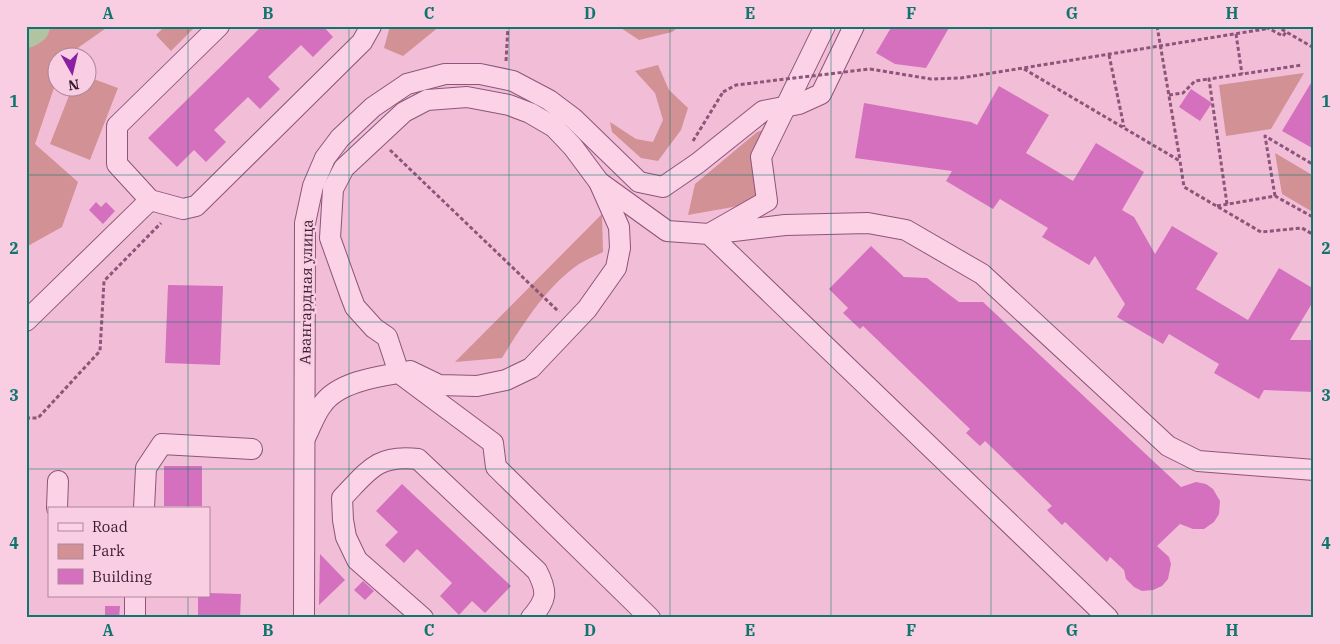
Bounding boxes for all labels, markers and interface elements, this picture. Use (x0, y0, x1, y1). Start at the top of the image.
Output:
text: A (102, 3, 114, 23)
text: B (262, 3, 274, 23)
text: C (424, 3, 434, 23)
text: D (584, 3, 596, 23)
text: E (745, 3, 755, 23)
text: F (906, 3, 916, 23)
text: G (1066, 3, 1078, 23)
text: H (1226, 3, 1239, 23)
north arrow (48, 48, 98, 98)
text: N (67, 75, 81, 95)
text: 1 (9, 91, 19, 111)
text: 1 (1321, 91, 1331, 111)
street label: Авангардная улица (295, 219, 317, 365)
text: 2 (9, 238, 19, 258)
text: 2 (1321, 238, 1331, 258)
text: 3 (9, 385, 19, 405)
text: 3 (1321, 385, 1331, 405)
legend (48, 507, 210, 596)
text: Road (92, 517, 128, 536)
text: 4 (9, 533, 19, 553)
text: 4 (1321, 533, 1331, 553)
text: Park (92, 541, 125, 560)
text: Building (92, 567, 152, 586)
text: A (102, 620, 114, 640)
text: B (262, 620, 274, 640)
text: C (424, 620, 434, 640)
text: D (584, 620, 596, 640)
text: E (745, 620, 755, 640)
text: F (906, 620, 916, 640)
text: G (1066, 620, 1078, 640)
text: H (1226, 620, 1239, 640)

